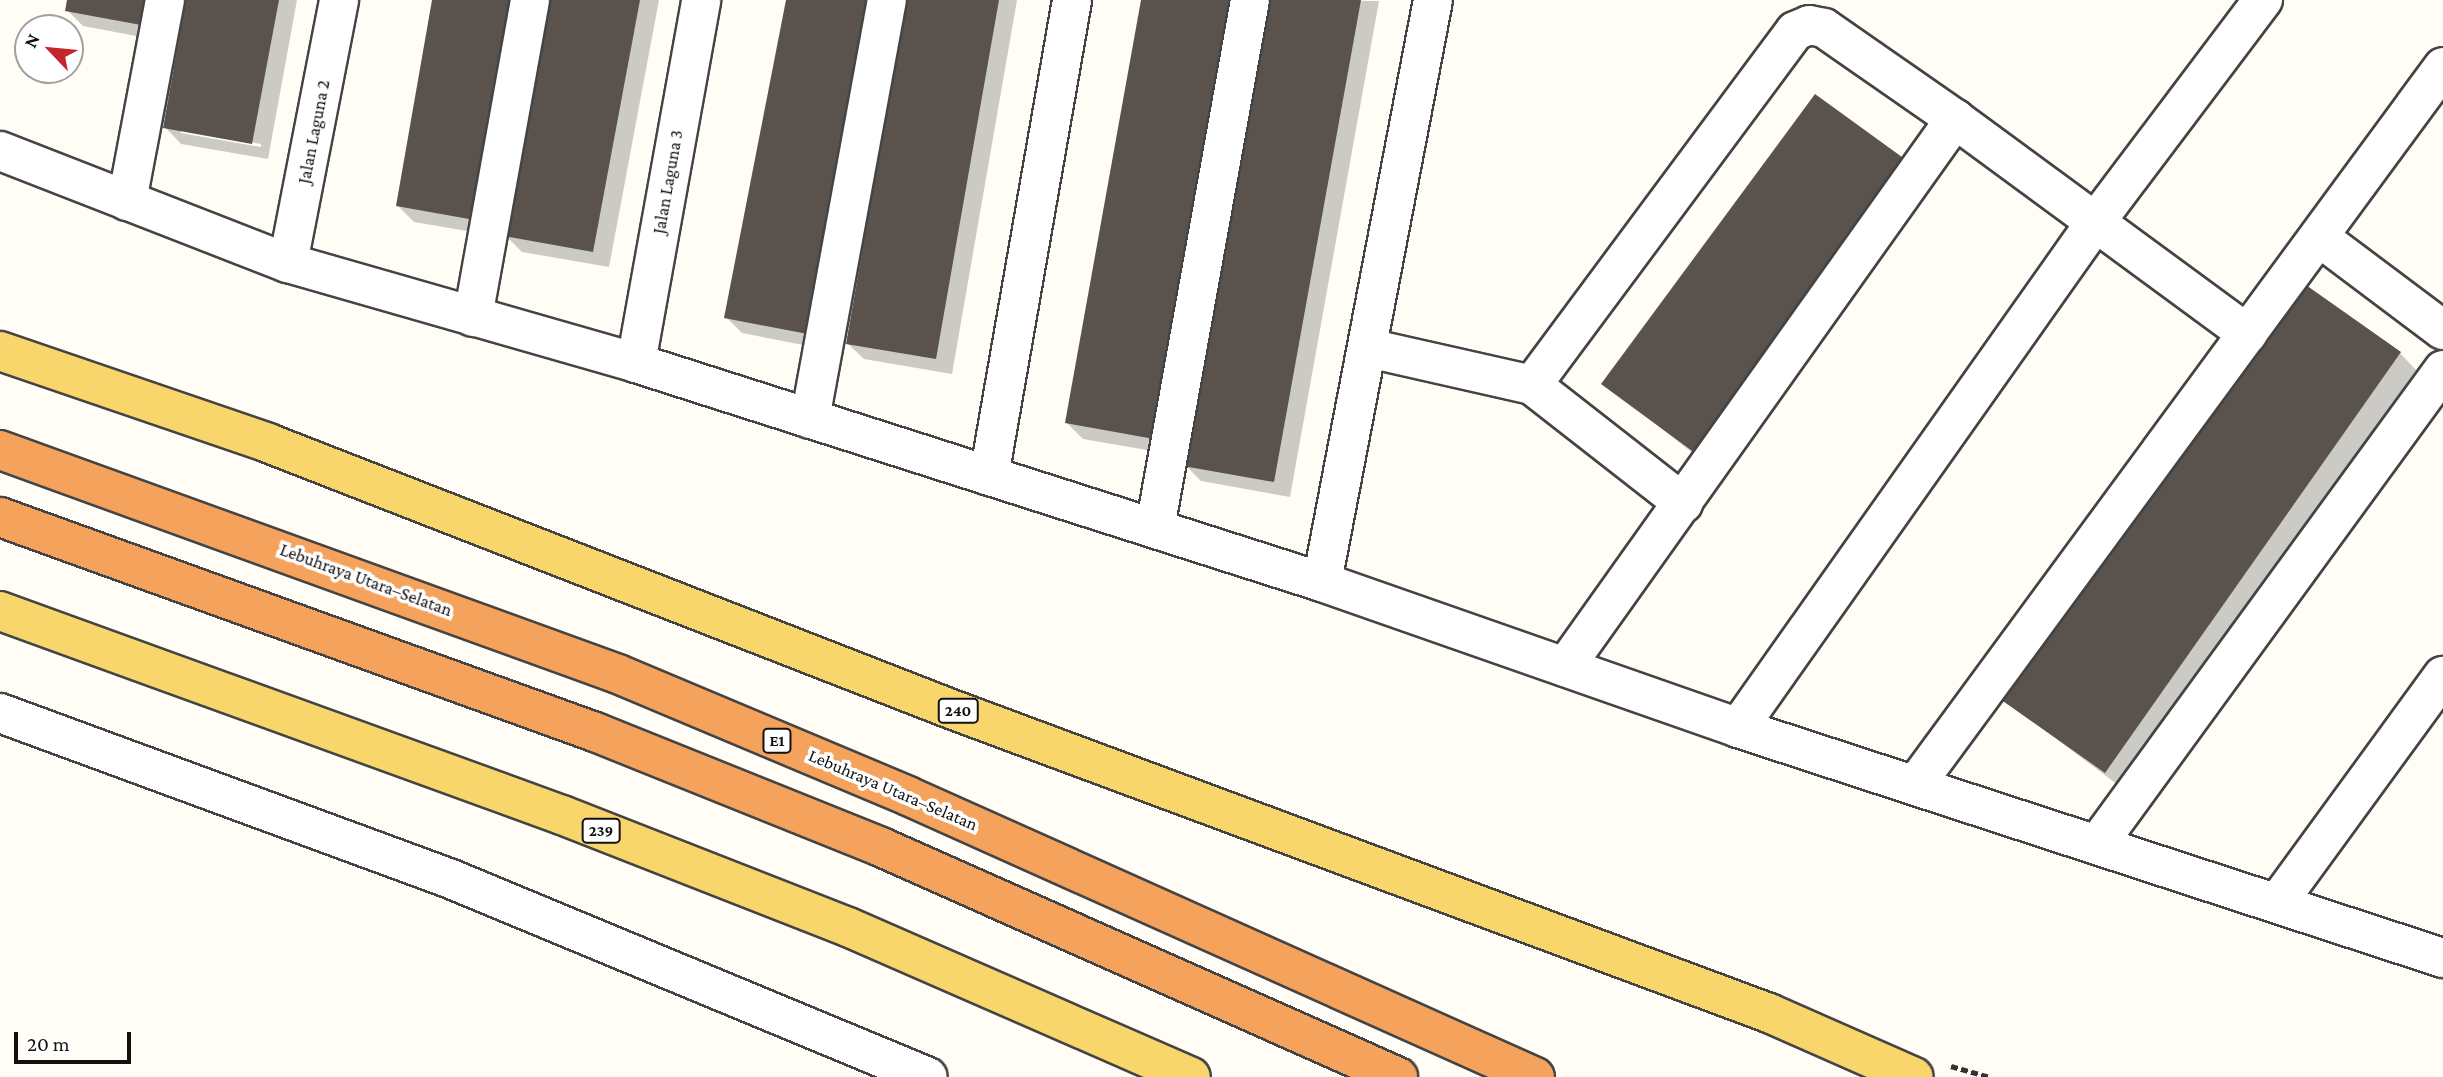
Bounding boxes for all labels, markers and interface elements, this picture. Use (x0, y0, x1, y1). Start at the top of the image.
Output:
north arrow (14, 14, 84, 84)
text: N (19, 30, 44, 51)
street label: Jalan Laguna 2 (293, 78, 335, 186)
street label: Jalan Laguna 3 (648, 128, 688, 236)
street label: Lebuhraya Utara–Selatan (277, 539, 455, 621)
road number: 240 (937, 698, 979, 724)
road number: E1 (761, 728, 793, 754)
street label: Lebuhraya Utara–Selatan (805, 745, 981, 835)
road number: 239 (580, 818, 622, 844)
scale bar (18, 1018, 135, 1062)
text: 20 m (27, 1032, 70, 1056)

